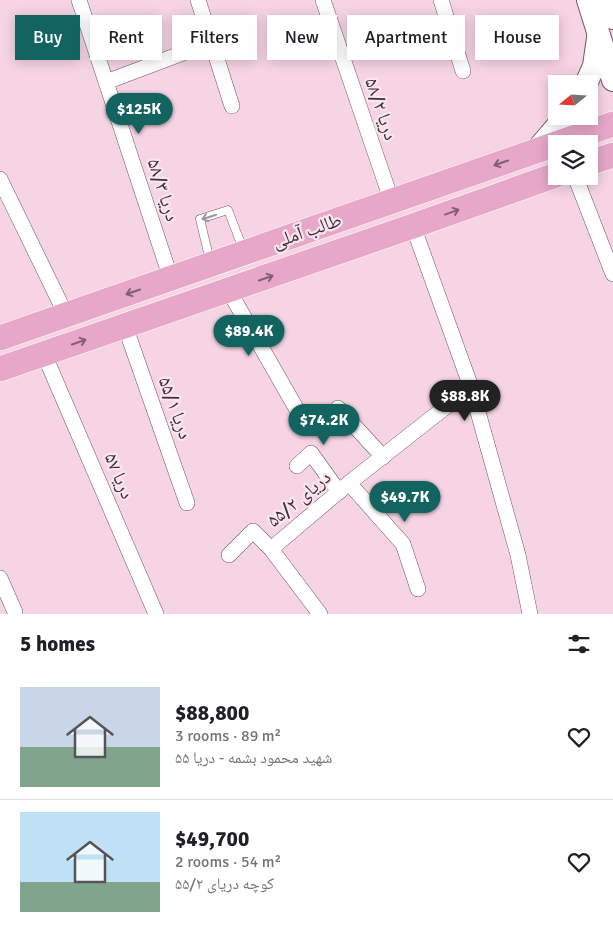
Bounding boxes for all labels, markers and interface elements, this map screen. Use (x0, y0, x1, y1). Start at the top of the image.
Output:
chip: Buy (15, 15, 80, 60)
chip: Rent (90, 15, 162, 60)
chip: Filters (172, 15, 257, 60)
chip: New (267, 15, 337, 60)
chip: Apartment (347, 15, 465, 60)
chip: House (475, 15, 559, 60)
street label: دریا ۵۸/۲ (359, 75, 403, 143)
north arrow (548, 75, 598, 125)
map controls (548, 75, 598, 185)
pin: $125K (104, 92, 174, 135)
text: $125K (117, 99, 161, 119)
button: layers (548, 135, 598, 185)
street label: دریا ۵۸/۳ (142, 156, 184, 224)
one-way arrow (494, 159, 509, 168)
one-way arrow (444, 207, 459, 216)
street label: طالب آملی (269, 208, 345, 254)
one-way arrow (201, 212, 217, 222)
one-way arrow (258, 272, 274, 282)
one-way arrow (126, 288, 141, 297)
pin: $89.4K (208, 314, 290, 357)
text: $89.4K (224, 321, 274, 341)
one-way arrow (71, 337, 86, 346)
street label: دریا ۵۵/۱ (153, 374, 197, 442)
pin: $88.8K (424, 380, 506, 422)
text: $88.8K (440, 386, 490, 406)
pin: $74.2K (283, 404, 365, 446)
text: $74.2K (299, 410, 349, 430)
street label: دریا ۵۷ (99, 449, 139, 503)
street label: دریای ۵۵/۲ (262, 465, 336, 533)
pin: $49.7K (364, 480, 446, 523)
text: $49.7K (380, 487, 430, 507)
icon: filters (565, 630, 593, 658)
text: 5 homes (20, 631, 95, 657)
text: $88,800 (175, 700, 249, 726)
icon: home (60, 707, 120, 767)
icon: heart (565, 723, 593, 751)
text: 3 rooms · 89 m² (175, 726, 281, 746)
text: شهید محمود بشمه - دریا ۵۵ (175, 748, 332, 768)
text: $49,700 (175, 826, 249, 852)
icon: home (60, 832, 120, 892)
icon: heart (565, 848, 593, 876)
text: 2 rooms · 54 m² (175, 852, 281, 872)
text: کوچه دریای ۵۵/۲ (175, 874, 274, 894)

